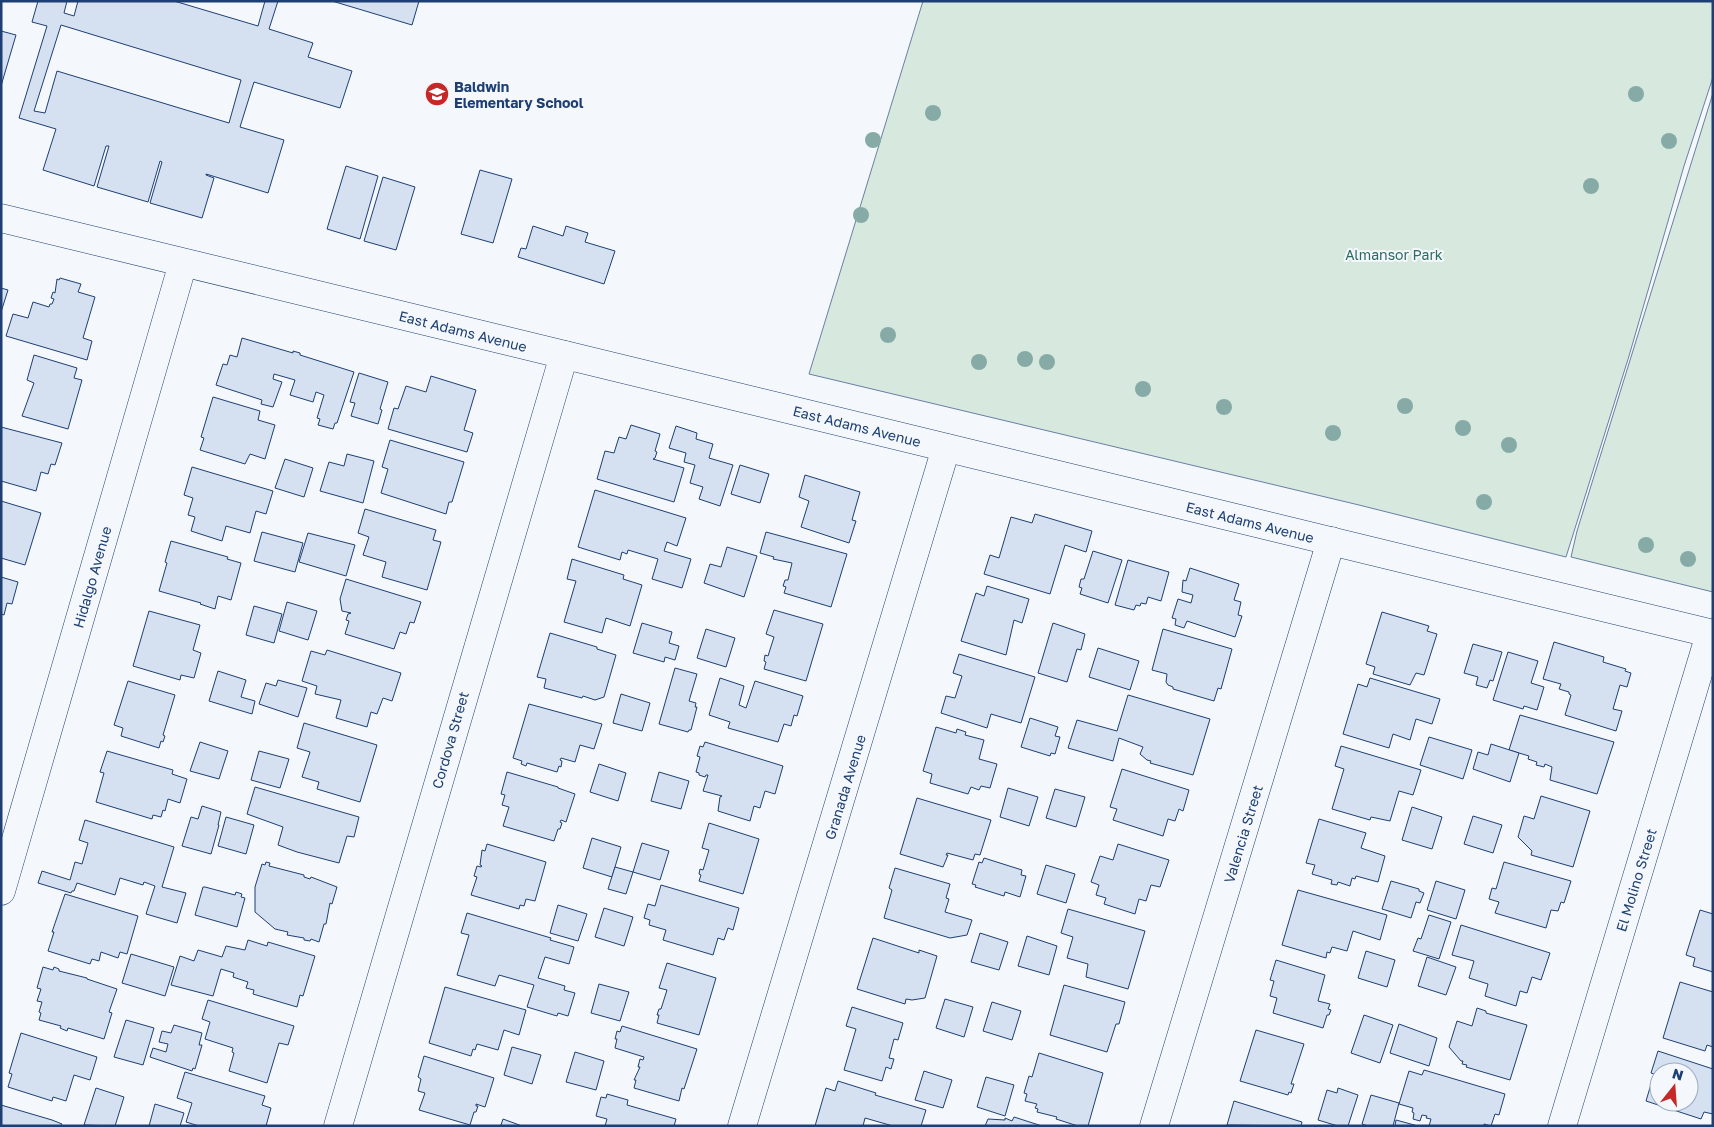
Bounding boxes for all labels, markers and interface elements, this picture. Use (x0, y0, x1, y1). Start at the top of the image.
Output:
place label: Baldwin Elementary School (454, 78, 584, 111)
school or university icon: Baldwin Elementary School (424, 81, 450, 107)
park label: Almansor Park (1345, 246, 1443, 263)
street label: East Adams Avenue (397, 307, 529, 355)
street label: East Adams Avenue (791, 402, 923, 450)
street label: East Adams Avenue (1184, 498, 1316, 546)
street label: Hidalgo Avenue (69, 524, 115, 630)
street label: Cordova Street (428, 689, 472, 791)
street label: Granada Avenue (821, 732, 869, 842)
street label: Valencia Street (1220, 783, 1266, 885)
street label: El Molino Street (1612, 826, 1660, 934)
north arrow (1649, 1062, 1699, 1112)
text: N (1670, 1064, 1686, 1084)

